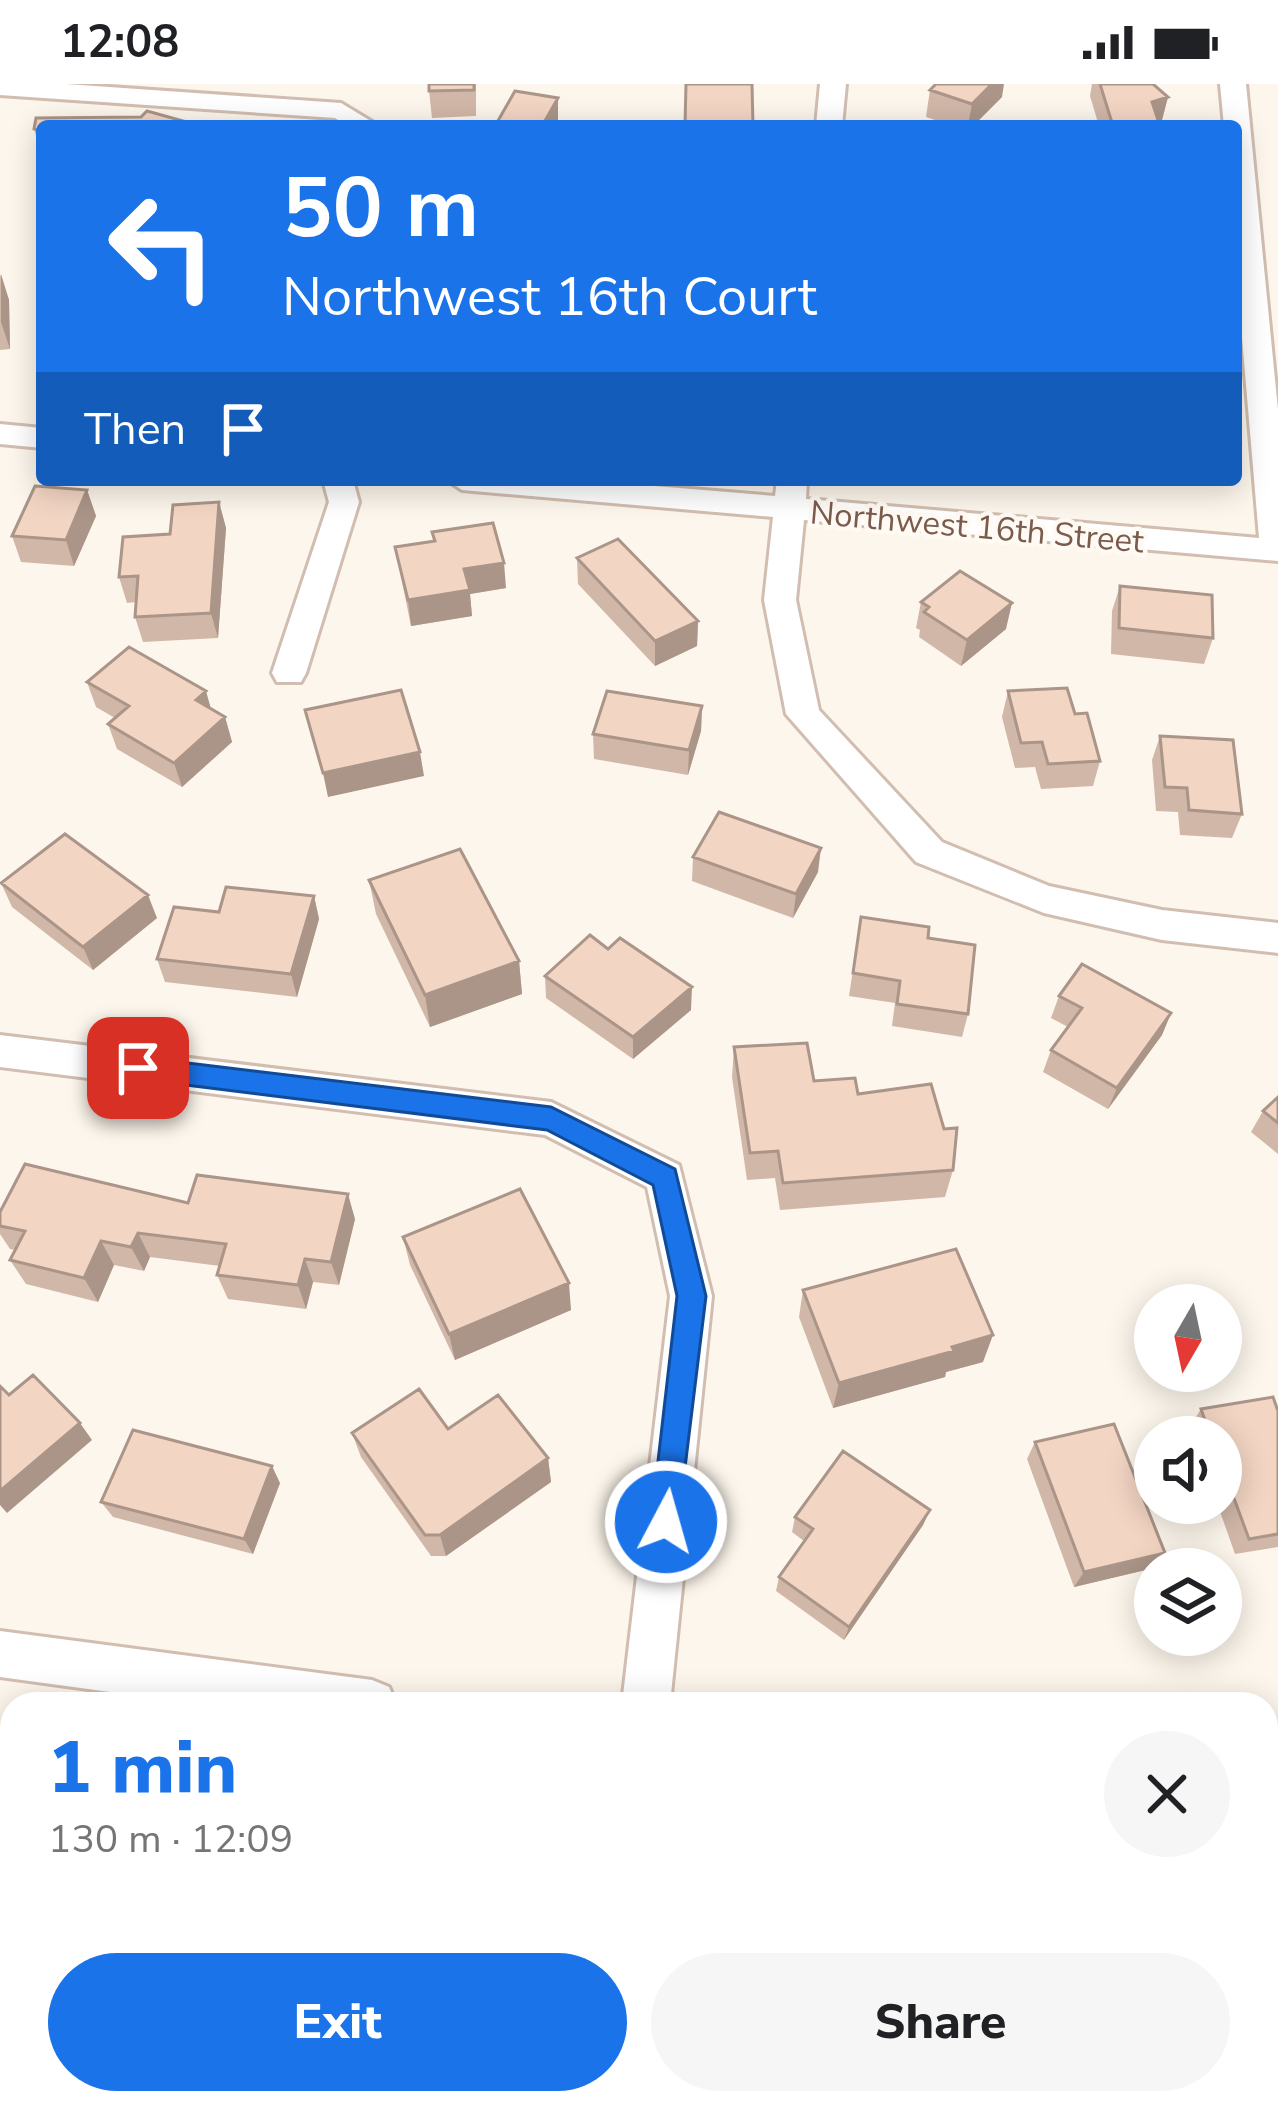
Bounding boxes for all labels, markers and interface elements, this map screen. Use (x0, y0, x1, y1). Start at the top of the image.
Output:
text: 12:08 (60, 12, 179, 73)
text: 50 m (282, 151, 479, 266)
icon: left (84, 168, 240, 324)
text: Northwest 16th Court (282, 260, 817, 334)
icon: arrive (210, 396, 276, 462)
text: Then (84, 399, 186, 460)
street label: Northwest 16th Street (808, 490, 1146, 565)
pin (87, 1017, 189, 1119)
icon: arrive (105, 1035, 171, 1101)
north arrow (1134, 1284, 1242, 1392)
map controls (1134, 1284, 1242, 1656)
button: sound (1134, 1416, 1242, 1524)
position arrow (603, 1459, 729, 1585)
button: layers (1134, 1548, 1242, 1656)
text: 1 min (48, 1719, 237, 1817)
button: close (1104, 1731, 1230, 1857)
text: 130 m · 12:09 (48, 1813, 293, 1866)
button: Exit (48, 1953, 627, 2091)
button: Share (651, 1953, 1230, 2091)

